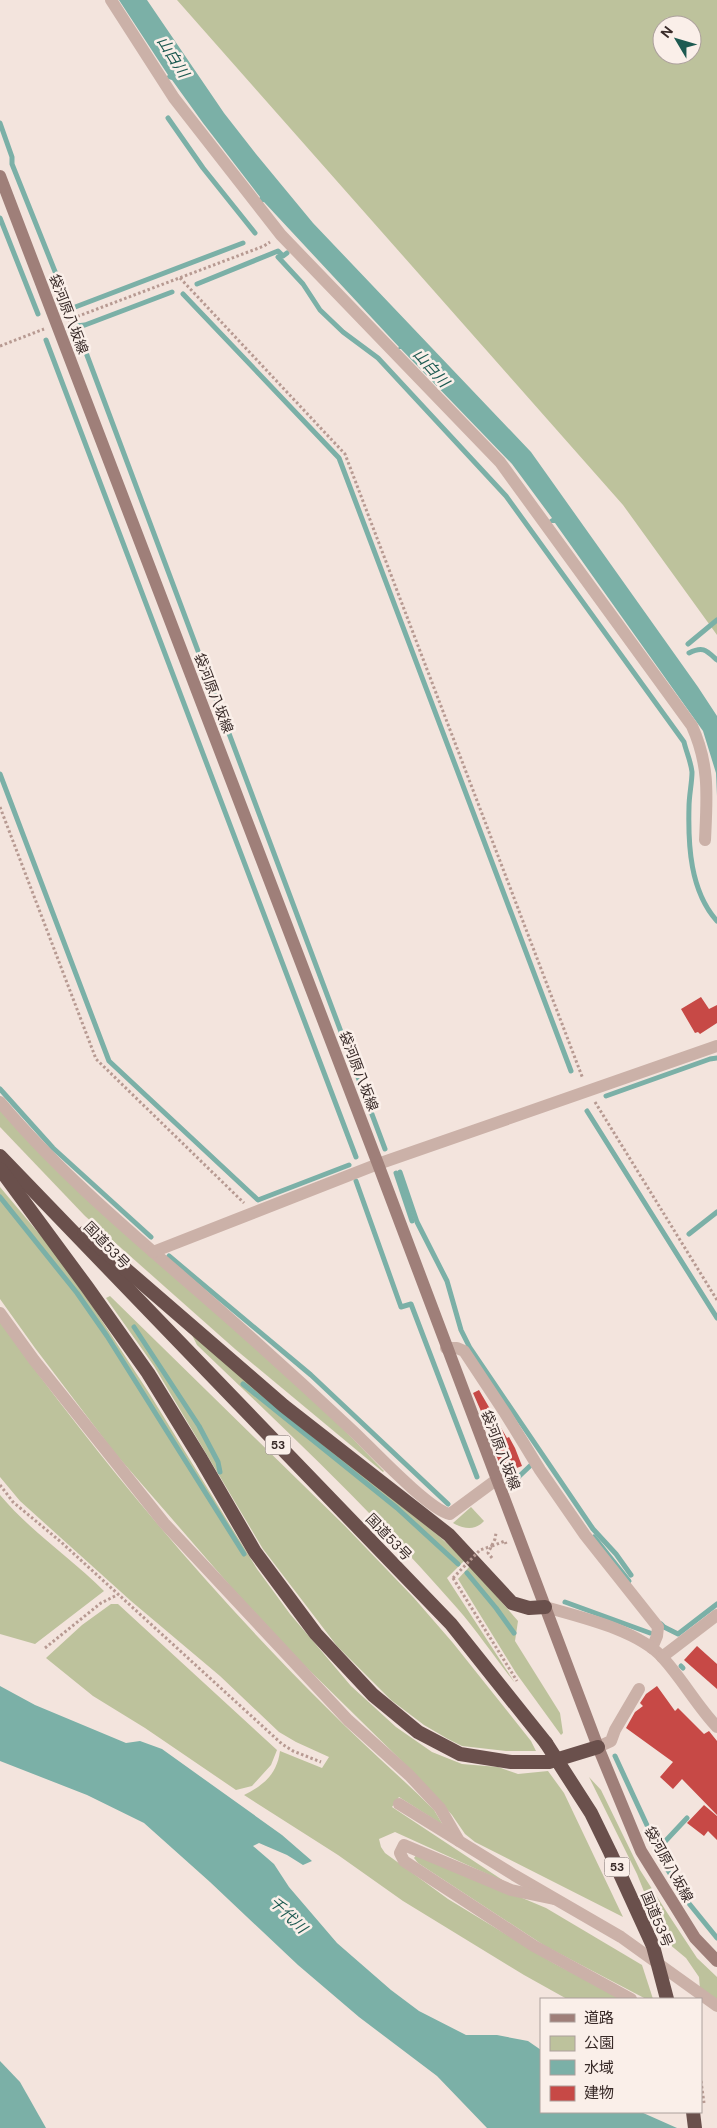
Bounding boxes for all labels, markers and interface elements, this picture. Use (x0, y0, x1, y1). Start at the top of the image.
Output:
north arrow (652, 15, 702, 65)
text: N (657, 22, 677, 42)
water label: 山白川 (153, 33, 194, 83)
street label: 袋河原八坂線 (46, 272, 92, 356)
water label: 山白川 (409, 345, 455, 393)
street label: 袋河原八坂線 (191, 651, 237, 735)
street label: 袋河原八坂線 (336, 1029, 382, 1113)
street label: 国道53号 (80, 1218, 134, 1272)
street label: 袋河原八坂線 (478, 1408, 524, 1492)
road number: 53 (266, 1436, 290, 1454)
street label: 国道53号 (362, 1510, 416, 1564)
street label: 袋河原八坂線 (641, 1823, 697, 1905)
road number: 53 (604, 1858, 630, 1876)
street label: 国道53号 (637, 1888, 677, 1950)
water label: 千代川 (265, 1892, 313, 1939)
legend (540, 1998, 702, 2113)
text: 道路 (584, 2008, 614, 2028)
text: 公園 (584, 2033, 614, 2053)
text: 水域 (584, 2058, 614, 2078)
text: 建物 (584, 2083, 614, 2103)

